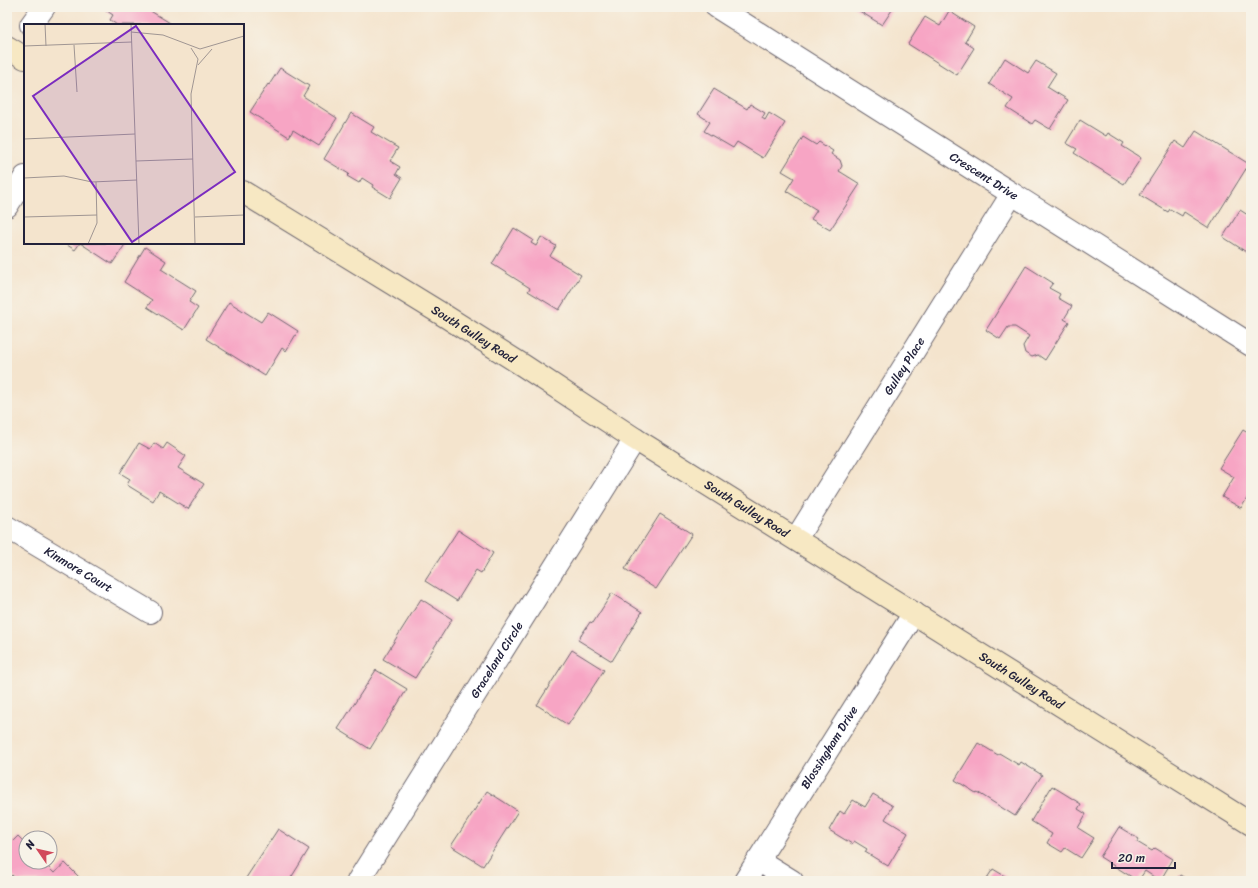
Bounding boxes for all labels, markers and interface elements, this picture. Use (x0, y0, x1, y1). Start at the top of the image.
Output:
inset map (24, 24, 244, 244)
street label: Crescent Drive (945, 146, 1023, 206)
street label: South Gulley Road (427, 299, 521, 370)
street label: Gulley Place (878, 333, 931, 400)
street label: South Gulley Road (700, 474, 794, 544)
street label: Kinmore Court (40, 540, 117, 598)
street label: Graceland Circle (464, 617, 529, 703)
street label: South Gulley Road (974, 645, 1069, 716)
street label: Blossingham Drive (795, 701, 864, 794)
north arrow (18, 830, 58, 870)
text: N (20, 836, 40, 854)
scale bar (1112, 844, 1175, 870)
text: 20 m (1118, 847, 1145, 869)

